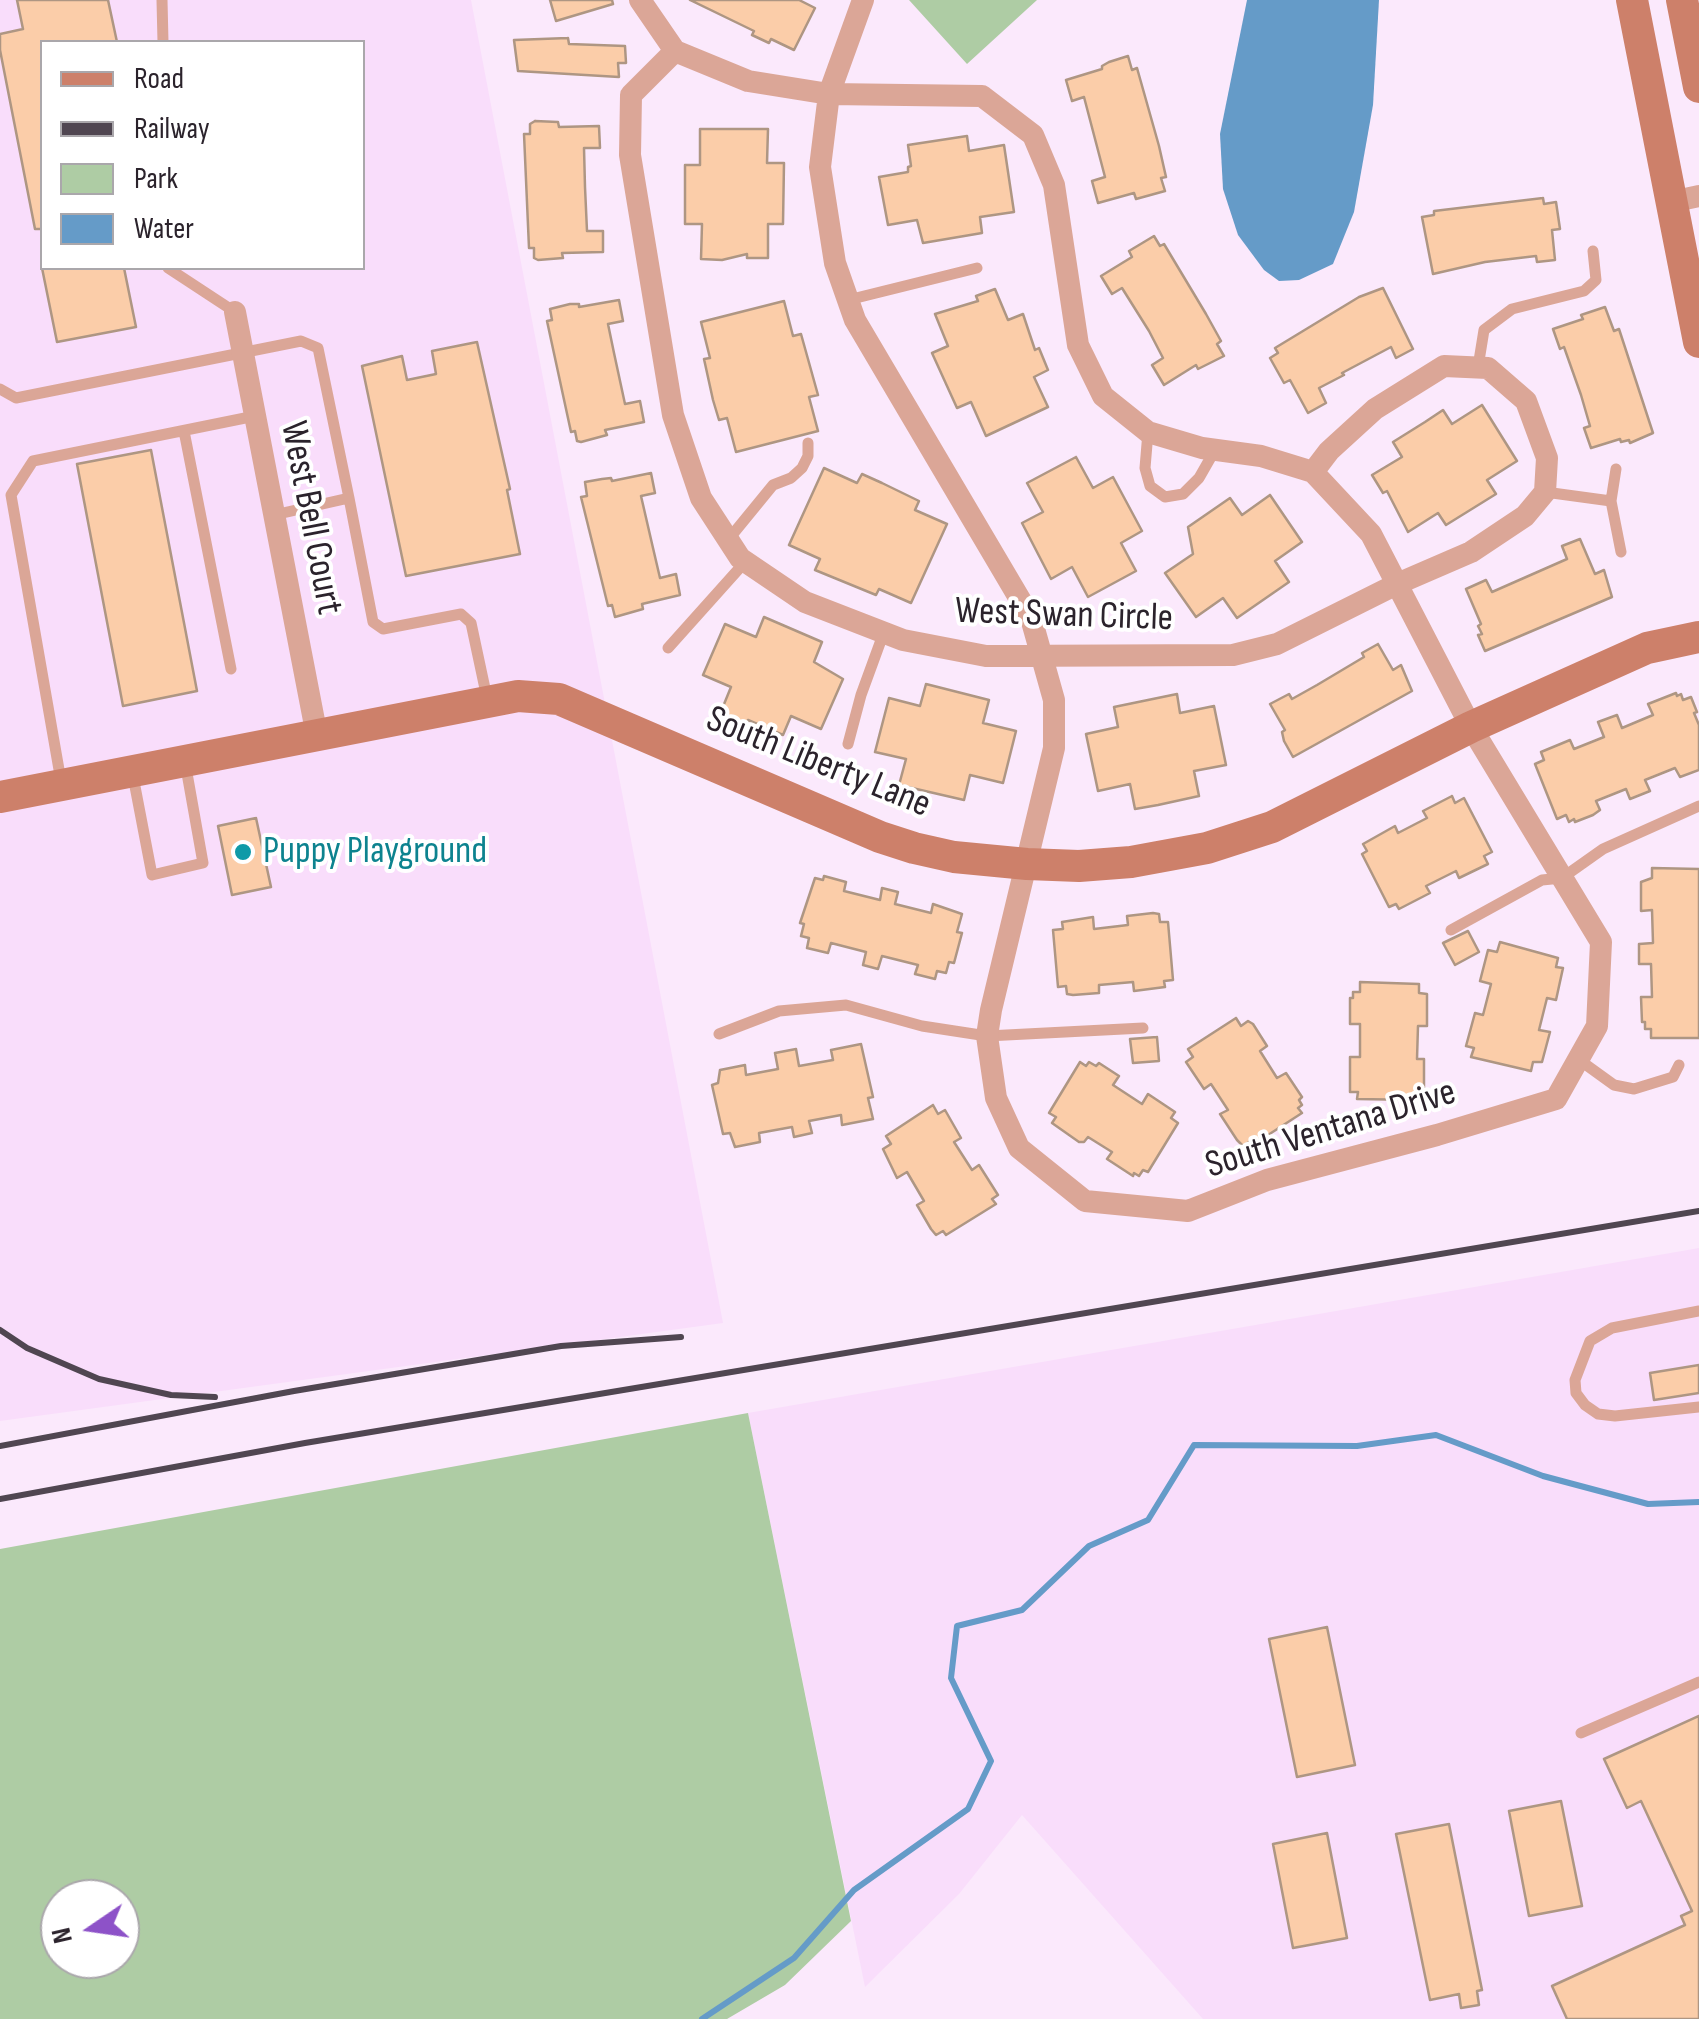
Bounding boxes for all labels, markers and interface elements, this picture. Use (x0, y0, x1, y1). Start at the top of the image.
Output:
legend (40, 40, 365, 270)
text: Road (134, 61, 184, 97)
text: Railway (134, 111, 210, 147)
text: Park (134, 161, 178, 197)
text: Water (134, 211, 194, 247)
street label: West Bell Court (269, 418, 351, 618)
street label: West Swan Circle (954, 589, 1174, 643)
street label: South Liberty Lane (699, 697, 937, 829)
place label: Puppy Playground (263, 829, 487, 875)
marker: Puppy Playground (232, 841, 254, 863)
street label: South Ventana Drive (1201, 1070, 1461, 1190)
north arrow (40, 1879, 140, 1979)
text: N (44, 1924, 80, 1946)

